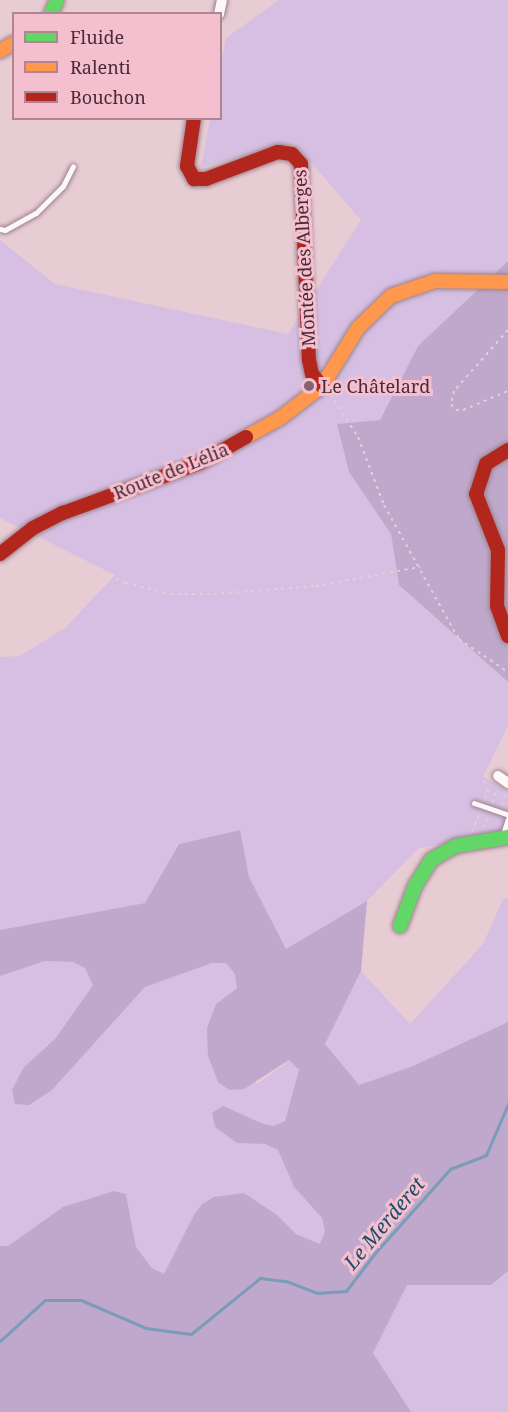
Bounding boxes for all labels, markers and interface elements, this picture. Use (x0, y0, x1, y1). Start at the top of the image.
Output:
legend (12, 12, 222, 120)
text: Fluide (70, 25, 124, 49)
text: Ralenti (70, 55, 131, 79)
text: Bouchon (70, 85, 146, 109)
street label: Montée des Alberges (289, 169, 319, 347)
place label: Le Châtelard (321, 375, 430, 397)
marker: Le Châtelard (302, 379, 316, 393)
street label: Route de Lélia (110, 438, 232, 504)
water label: Le Merderet (339, 1172, 429, 1274)

